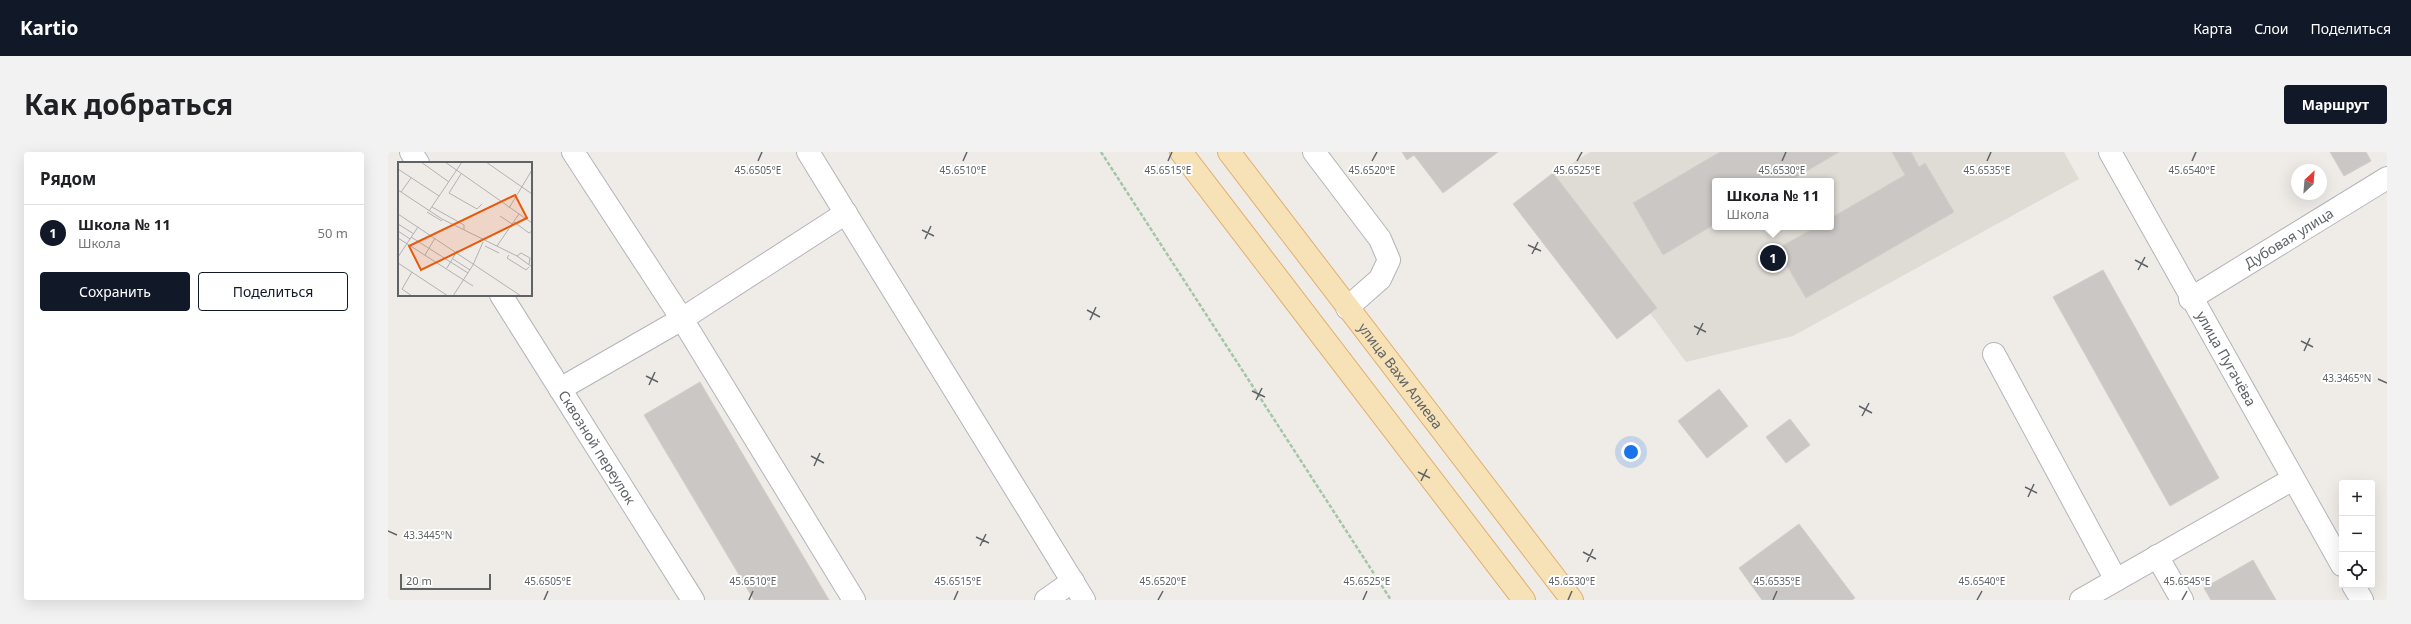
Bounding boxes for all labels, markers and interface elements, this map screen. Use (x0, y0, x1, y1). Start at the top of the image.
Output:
text: Kartio (20, 15, 78, 41)
text: Карта (2193, 19, 2232, 38)
text: Слои (2254, 19, 2288, 38)
text: Поделиться (2310, 19, 2391, 38)
text: Как добраться (24, 85, 233, 123)
button: Маршрут (2284, 85, 2387, 124)
inset map (398, 162, 532, 296)
text: 45.6505°E (735, 163, 781, 177)
text: 45.6510°E (940, 163, 986, 177)
text: 45.6515°E (1145, 163, 1191, 177)
text: 45.6520°E (1349, 163, 1395, 177)
text: 45.6525°E (1554, 163, 1600, 177)
text: 45.6530°E (1759, 163, 1805, 177)
text: 45.6535°E (1964, 163, 2010, 177)
text: 45.6540°E (2169, 163, 2215, 177)
north arrow (2291, 164, 2327, 200)
text: Рядом (40, 167, 96, 190)
popup (1712, 178, 1834, 230)
text: Школа № 11 (1727, 185, 1819, 205)
street label: Дубовая улица (2240, 203, 2337, 273)
text: Школа (1727, 205, 1769, 223)
text: Школа № 11 (78, 214, 171, 234)
text: 1 (49, 224, 57, 242)
text: 50 m (318, 224, 348, 242)
text: Школа (78, 234, 121, 252)
pin: 1 (1760, 243, 1786, 273)
button: Сохранить (40, 272, 190, 311)
button: Поделиться (198, 272, 348, 311)
street label: улица Пугачёва (2192, 307, 2261, 409)
street label: улица Вахи Алиева (1354, 319, 1448, 433)
text: 43.3465°N (2323, 371, 2371, 385)
street label: Сквозной переулок (554, 386, 641, 508)
your location (1621, 442, 1641, 462)
map controls (2339, 480, 2375, 588)
button: + (2339, 480, 2375, 516)
button: − (2339, 516, 2375, 552)
text: 43.3445°N (404, 528, 452, 542)
button: locate (2339, 552, 2375, 588)
scale bar (400, 572, 491, 591)
text: 20 m (406, 573, 432, 588)
text: 45.6505°E (525, 574, 571, 588)
text: 45.6510°E (730, 574, 776, 588)
text: 45.6515°E (935, 574, 981, 588)
text: 45.6520°E (1140, 574, 1186, 588)
text: 45.6525°E (1344, 574, 1390, 588)
text: 45.6530°E (1549, 574, 1595, 588)
text: 45.6535°E (1754, 574, 1800, 588)
text: 45.6540°E (1959, 574, 2005, 588)
text: 45.6545°E (2164, 574, 2210, 588)

